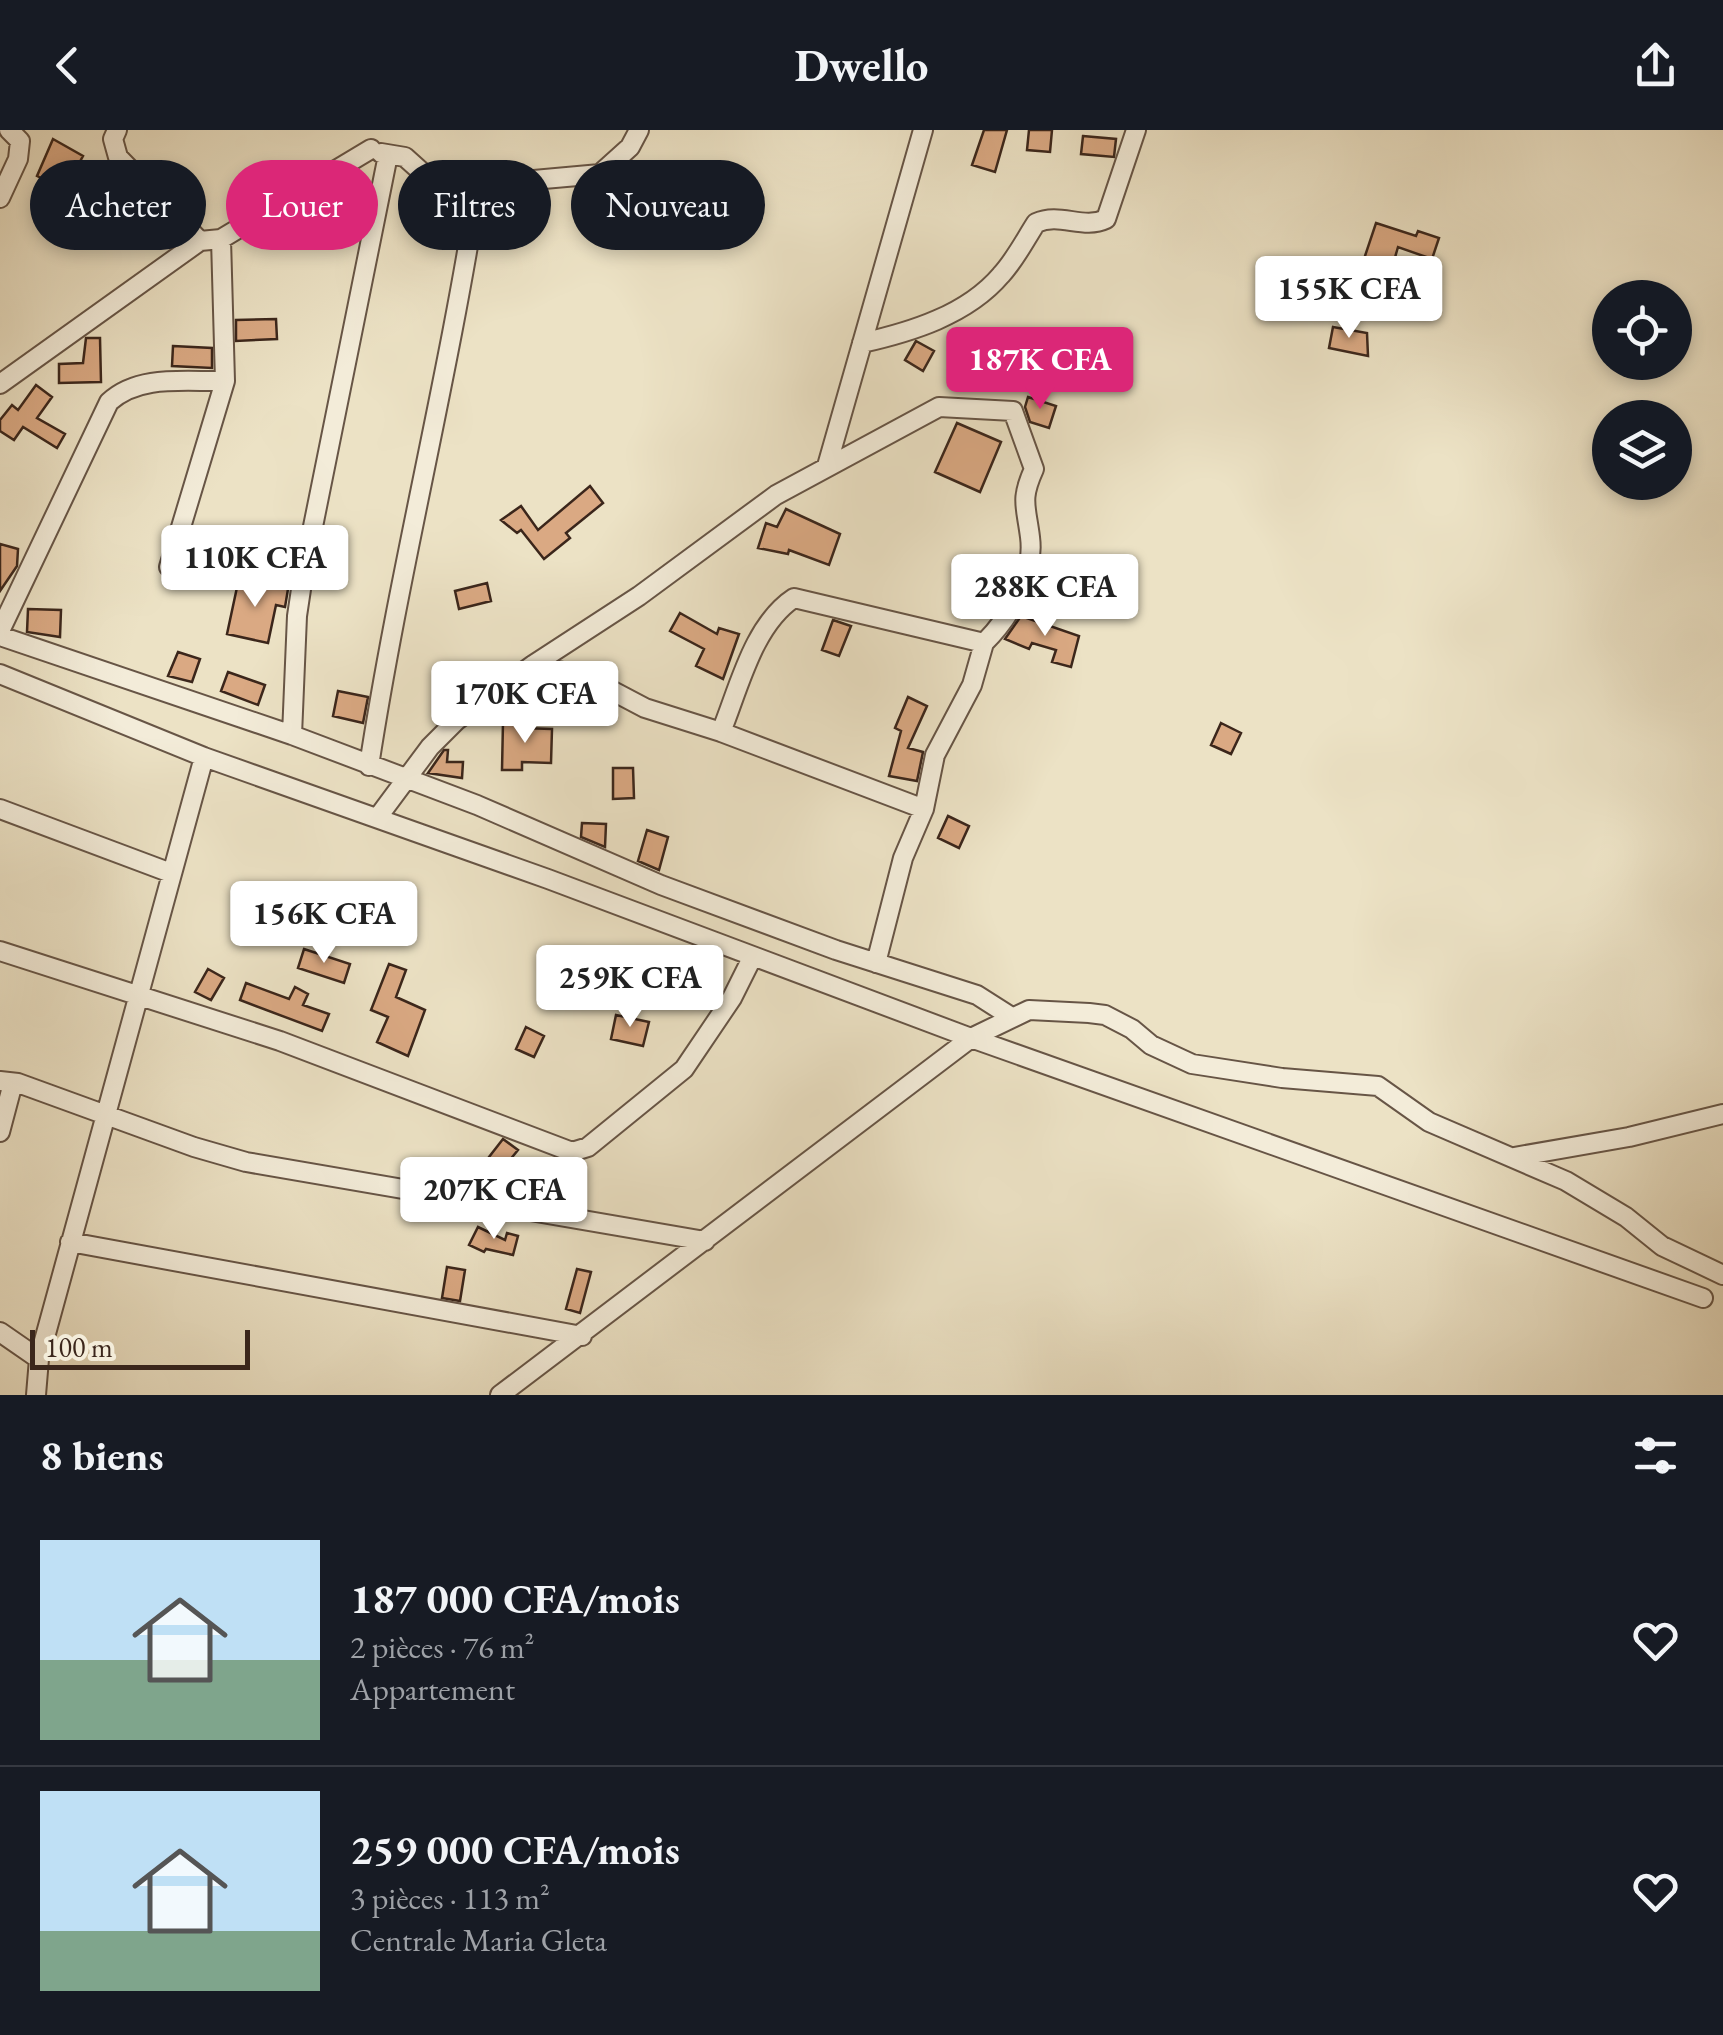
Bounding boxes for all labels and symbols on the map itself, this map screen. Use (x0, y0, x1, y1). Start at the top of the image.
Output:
pin: 155K CFA (1246, 256, 1452, 341)
pin: 187K CFA (937, 327, 1143, 412)
pin: 110K CFA (152, 525, 358, 610)
pin: 288K CFA (942, 554, 1148, 639)
pin: 170K CFA (422, 661, 628, 746)
pin: 156K CFA (221, 881, 427, 966)
pin: 259K CFA (527, 945, 733, 1030)
pin: 207K CFA (391, 1157, 597, 1242)
scale bar (30, 1325, 250, 1370)

